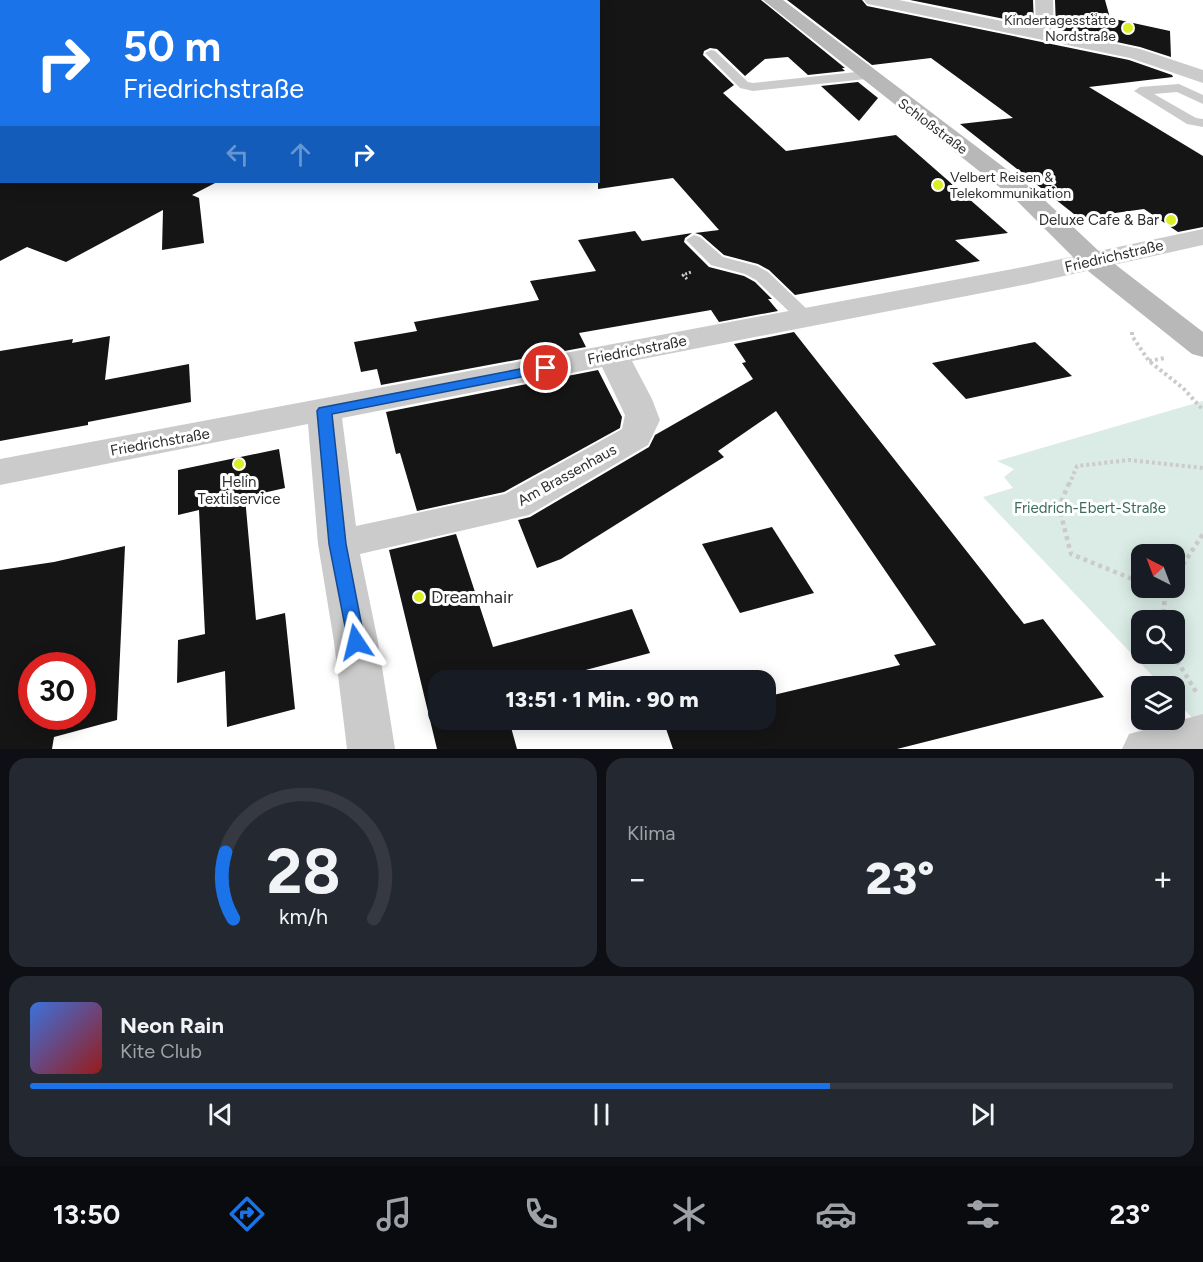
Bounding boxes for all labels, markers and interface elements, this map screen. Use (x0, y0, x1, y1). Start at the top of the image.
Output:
place label: Kindertagesstätte Nordstraße (1004, 12, 1116, 45)
text: 50 m (123, 21, 221, 72)
marker: Kindertagesstätte Nordstraße (1121, 21, 1135, 35)
icon: right (24, 24, 102, 102)
text: Friedrichstraße (123, 72, 304, 105)
street label: Schloßstraße (895, 95, 971, 158)
icon: left (221, 138, 254, 171)
icon: ahead (284, 138, 317, 171)
icon: right (347, 138, 380, 171)
place label: Velbert Reisen & Telekommunikation (950, 169, 1071, 202)
marker: Velbert Reisen & Telekommunikation (931, 178, 945, 192)
place label: Deluxe Cafe & Bar (1039, 211, 1159, 229)
marker: Deluxe Cafe & Bar (1164, 213, 1178, 227)
street label: Friedrichstraße (1063, 236, 1165, 276)
street label: Friedrichstraße (586, 332, 688, 368)
pin (520, 342, 571, 393)
icon: arrive (529, 351, 562, 384)
street label: Friedrichstraße (109, 424, 211, 460)
street label: Am Brassenhaus (514, 440, 620, 510)
marker: Helin Textilservice (232, 457, 246, 471)
place label: Helin Textilservice (198, 473, 280, 508)
park label: Friedrich-Ebert-Straße (1014, 499, 1166, 517)
north arrow (1131, 544, 1185, 598)
map controls (1131, 544, 1185, 730)
place label: Dreamhair (431, 586, 513, 608)
marker: Dreamhair (412, 590, 426, 604)
position arrow (324, 610, 388, 674)
button: search (1131, 610, 1185, 664)
speed limit sign: 30 (18, 652, 96, 730)
button: layers (1131, 676, 1185, 730)
text: 13:51 · 1 Min. · 90 m (505, 686, 699, 713)
text: Klima (627, 821, 675, 845)
text: 28 (266, 834, 340, 909)
text: 23° (866, 851, 934, 905)
text: − (627, 859, 648, 898)
text: + (1152, 859, 1173, 898)
text: km/h (279, 905, 327, 930)
text: Neon Rain (120, 1012, 224, 1039)
text: Kite Club (120, 1039, 202, 1063)
icon: previous (204, 1098, 237, 1131)
icon: pause (585, 1098, 618, 1131)
icon: next (966, 1098, 999, 1131)
icon: directions (226, 1193, 268, 1235)
icon: music (373, 1193, 415, 1235)
icon: phone (520, 1193, 562, 1235)
icon: climate (668, 1193, 710, 1235)
icon: car (815, 1193, 857, 1235)
icon: filters (962, 1193, 1004, 1235)
text: 13:50 (53, 1198, 120, 1231)
text: 23° (1109, 1198, 1150, 1231)

